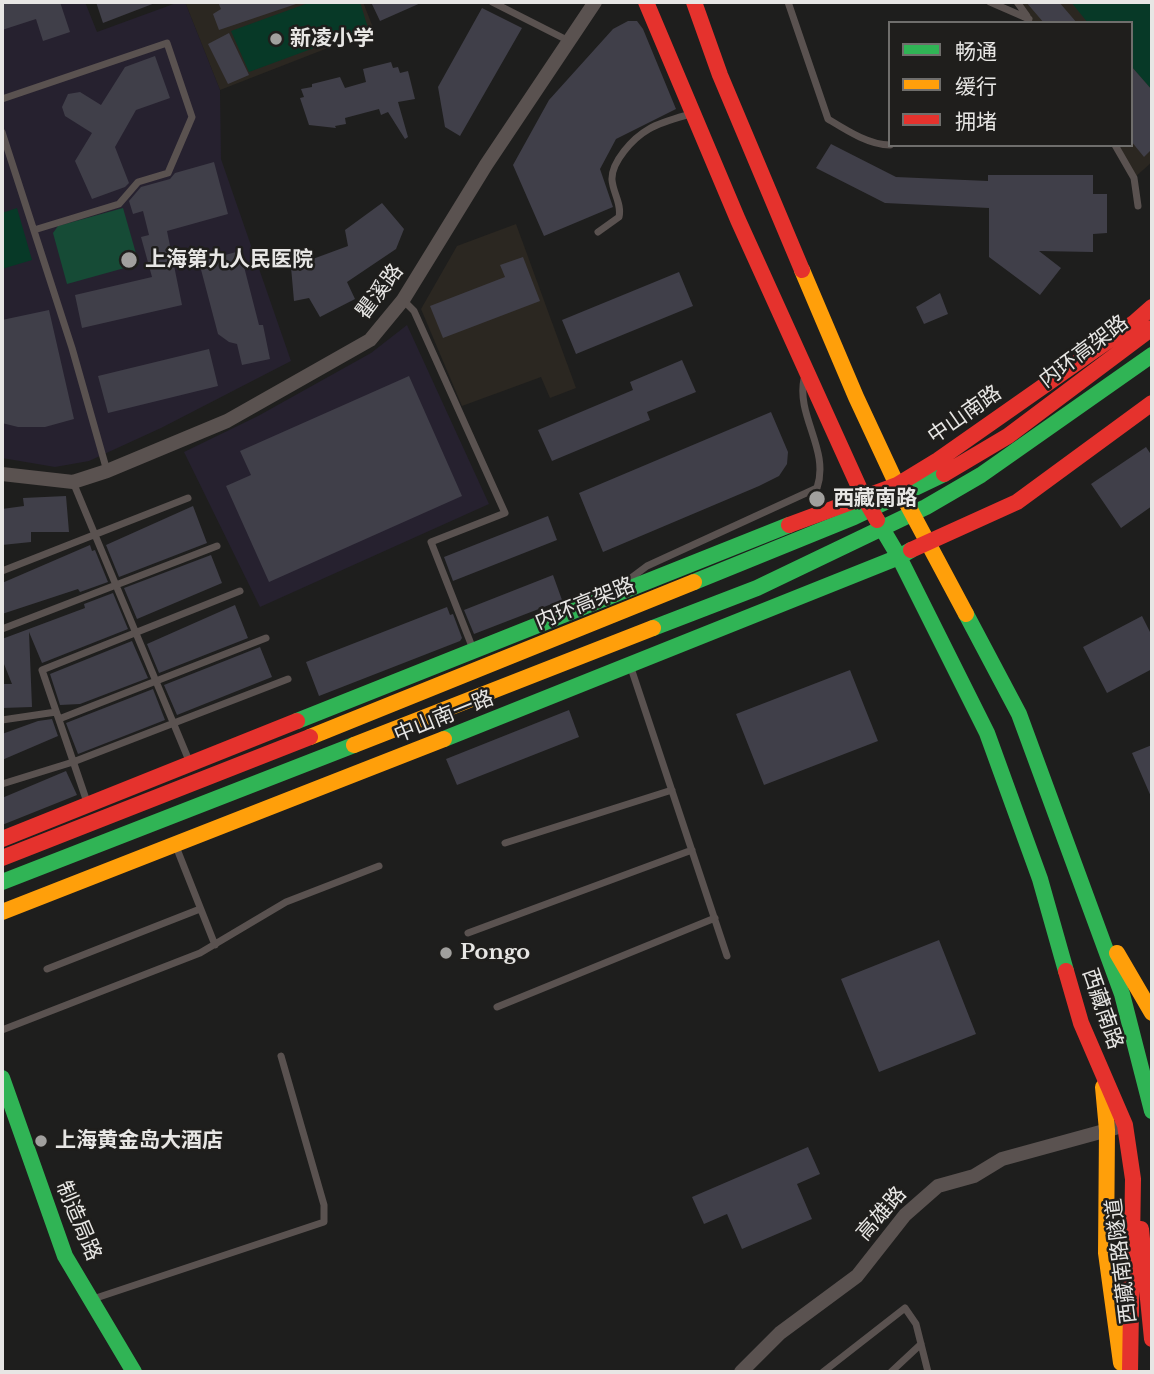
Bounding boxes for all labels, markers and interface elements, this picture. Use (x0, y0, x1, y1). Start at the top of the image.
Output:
legend (888, 21, 1133, 147)
place label: 新凌小学 (290, 26, 374, 52)
marker: 新凌小学 (268, 31, 284, 47)
text: 畅通 (955, 39, 997, 65)
text: 缓行 (955, 74, 997, 100)
text: 拥堵 (955, 109, 997, 135)
place label: 上海第九人民医院 (145, 247, 313, 273)
marker: 上海第九人民医院 (119, 250, 139, 270)
street label: 瞿溪路 (351, 259, 409, 325)
street label: 内环高架路 (1034, 310, 1134, 394)
street label: 中山南路 (923, 381, 1007, 449)
place label: 西藏南路 (833, 486, 917, 512)
marker: 西藏南路 (807, 489, 827, 509)
street label: 内环高架路 (532, 573, 638, 635)
street label: 中山南一路 (391, 686, 497, 748)
place label: Pongo (460, 940, 530, 966)
marker: Pongo (438, 945, 454, 961)
street label: 西藏南路 (1076, 965, 1128, 1053)
place label: 上海黄金岛大酒店 (55, 1128, 223, 1154)
marker: 上海黄金岛大酒店 (33, 1133, 49, 1149)
street label: 制造局路 (50, 1177, 106, 1265)
street label: 高雄路 (852, 1182, 912, 1246)
street label: 西藏南路隧道 (1102, 1197, 1142, 1325)

